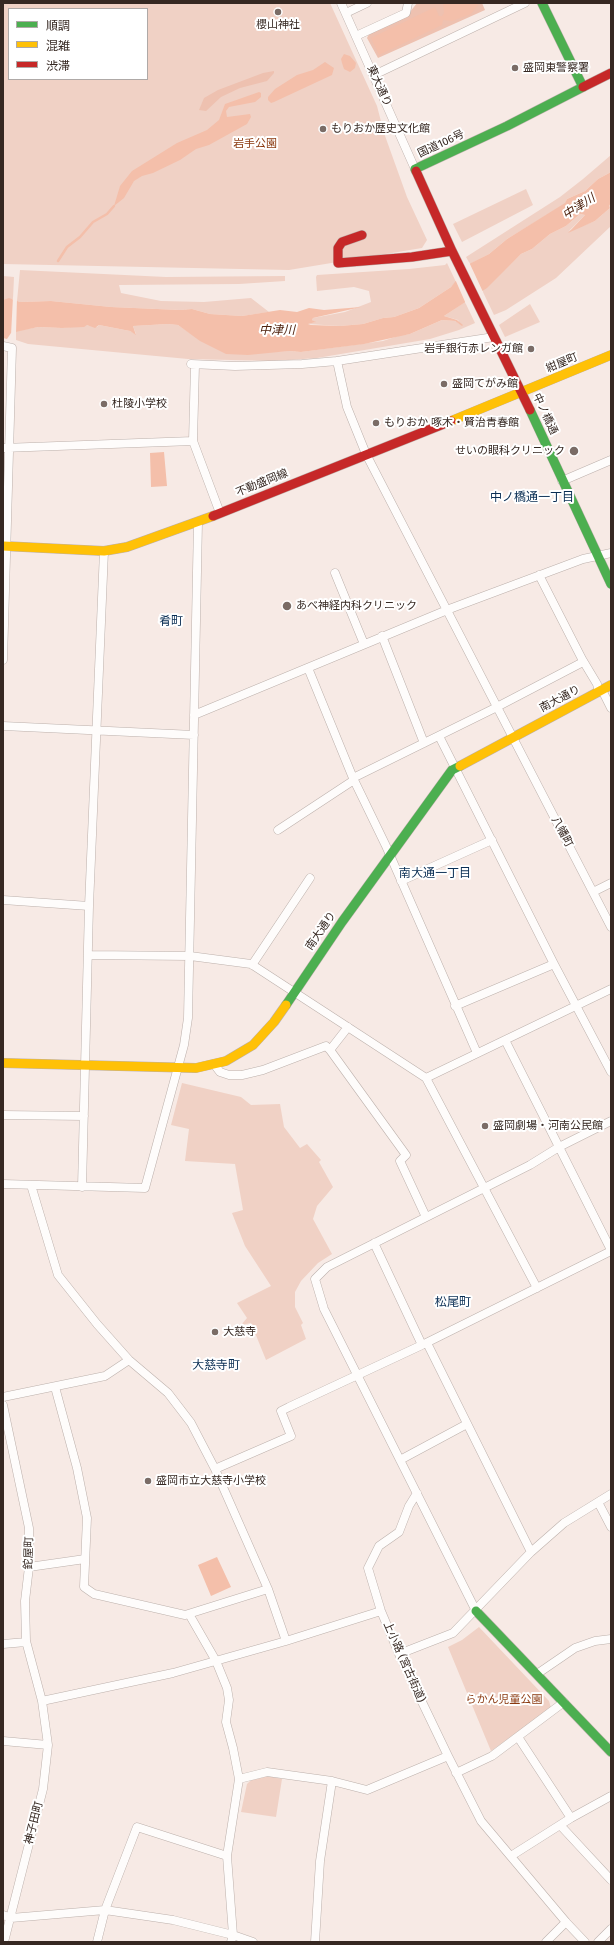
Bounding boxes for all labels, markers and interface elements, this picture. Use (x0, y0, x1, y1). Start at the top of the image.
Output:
marker: 櫻山神社 (273, 7, 283, 17)
legend (8, 8, 148, 80)
place label: 櫻山神社 (256, 18, 300, 32)
text: 順調 (46, 19, 70, 33)
text: 混雑 (46, 39, 70, 53)
text: 渋滞 (46, 59, 70, 73)
place label: 盛岡東警察署 (523, 61, 589, 75)
street label: 東大通り (364, 63, 394, 109)
marker: 盛岡東警察署 (510, 63, 520, 73)
place label: もりおか歴史文化館 (331, 122, 430, 136)
marker: もりおか歴史文化館 (318, 124, 328, 134)
street label: 国道106号 (416, 128, 466, 160)
park label: 岩手公園 (233, 137, 277, 151)
water label: 中津川 (560, 191, 598, 223)
water label: 中津川 (259, 324, 295, 338)
place label: 岩手銀行赤レンガ館 (424, 342, 523, 356)
marker: 岩手銀行赤レンガ館 (526, 344, 536, 354)
street label: 紺屋町 (544, 350, 580, 376)
place label: 盛岡てがみ館 (452, 377, 518, 391)
marker: 盛岡てがみ館 (439, 379, 449, 389)
street label: 中ノ橋通 (530, 391, 560, 437)
place label: 杜陵小学校 (112, 397, 167, 411)
marker: 杜陵小学校 (99, 399, 109, 409)
place label: もりおか 啄木・賢治青春館 (384, 416, 519, 430)
marker: もりおか 啄木・賢治青春館 (371, 418, 381, 428)
place label: せいの眼科クリニック (455, 444, 565, 458)
marker: せいの眼科クリニック (568, 445, 580, 457)
street label: 不動盛岡線 (234, 467, 290, 499)
district label: 中ノ橋通一丁目 (490, 491, 574, 505)
place label: あべ神経内科クリニック (296, 599, 417, 613)
marker: あべ神経内科クリニック (281, 600, 293, 612)
district label: 肴町 (159, 615, 183, 629)
street label: 南大通り (537, 683, 583, 715)
street label: 八幡町 (548, 814, 576, 850)
district label: 南大通一丁目 (399, 867, 471, 881)
street label: 南大通り (303, 909, 339, 953)
place label: 盛岡劇場・河南公民館 (493, 1119, 603, 1133)
marker: 盛岡劇場・河南公民館 (480, 1121, 490, 1131)
district label: 松尾町 (435, 1296, 471, 1310)
place label: 大慈寺 (223, 1325, 256, 1339)
marker: 大慈寺 (210, 1327, 220, 1337)
district label: 大慈寺町 (192, 1359, 240, 1373)
place label: 盛岡市立大慈寺小学校 (156, 1474, 266, 1488)
marker: 盛岡市立大慈寺小学校 (143, 1476, 153, 1486)
street label: 鉈屋町 (22, 1536, 36, 1570)
street label: 上小路 (宮古街道) (380, 1620, 428, 1704)
park label: らかん児童公園 (466, 1693, 542, 1707)
street label: 神子田町 (22, 1800, 46, 1846)

